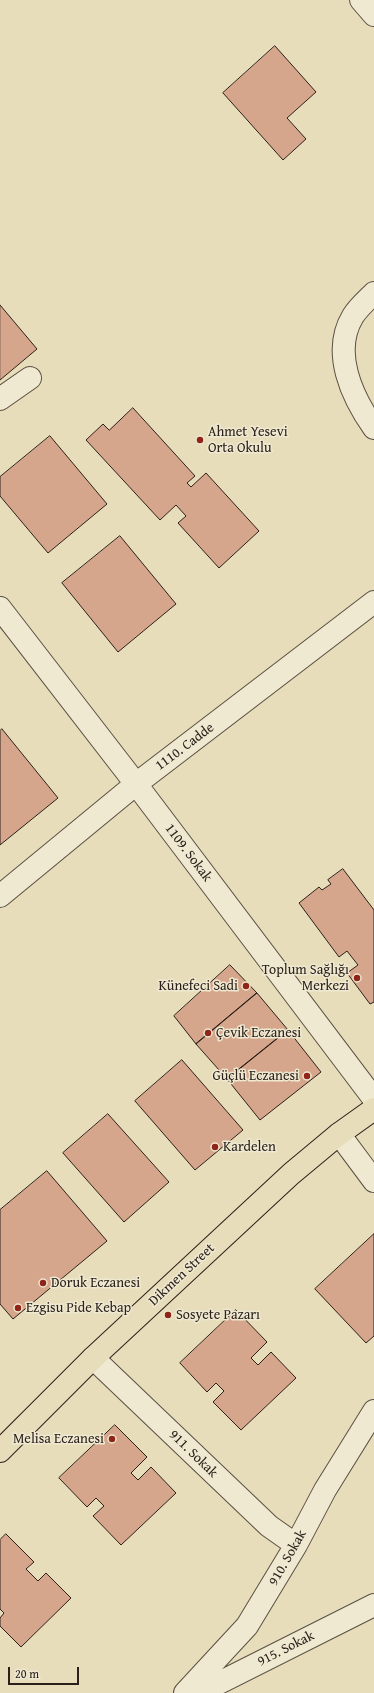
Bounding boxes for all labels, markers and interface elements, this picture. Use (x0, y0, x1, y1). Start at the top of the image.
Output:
place label: Ahmet Yesevi Orta Okulu (208, 424, 288, 456)
marker: Ahmet Yesevi Orta Okulu (195, 435, 205, 445)
street label: 1110. Cadde (152, 719, 218, 775)
street label: 1109. Sokak (161, 821, 215, 885)
place label: Toplum Sağlığı Merkezi (262, 962, 349, 994)
marker: Toplum Sağlığı Merkezi (352, 973, 362, 983)
place label: Künefeci Sadi (159, 978, 238, 994)
marker: Künefeci Sadi (241, 981, 251, 991)
place label: Çevik Eczanesi (216, 1025, 301, 1041)
marker: Çevik Eczanesi (203, 1028, 213, 1038)
place label: Güçlü Eczanesi (212, 1068, 299, 1084)
marker: Güçlü Eczanesi (302, 1071, 312, 1081)
place label: Kardelen (223, 1139, 276, 1155)
marker: Kardelen (210, 1142, 220, 1152)
street label: Dikmen Street (146, 1240, 218, 1310)
place label: Doruk Eczanesi (51, 1275, 140, 1291)
marker: Doruk Eczanesi (38, 1278, 48, 1288)
place label: Ezgisu Pide Kebap (26, 1300, 131, 1316)
marker: Ezgisu Pide Kebap (13, 1303, 23, 1313)
place label: Sosyete Pazarı (176, 1307, 260, 1323)
marker: Sosyete Pazarı (163, 1310, 173, 1320)
street label: 911. Sokak (165, 1427, 221, 1481)
place label: Melisa Eczanesi (13, 1431, 104, 1447)
marker: Melisa Eczanesi (107, 1434, 117, 1444)
street label: 910. Sokak (265, 1527, 311, 1589)
street label: 915. Sokak (255, 1628, 317, 1670)
scale bar (10, 1659, 81, 1685)
text: 20 m (15, 1665, 39, 1682)

